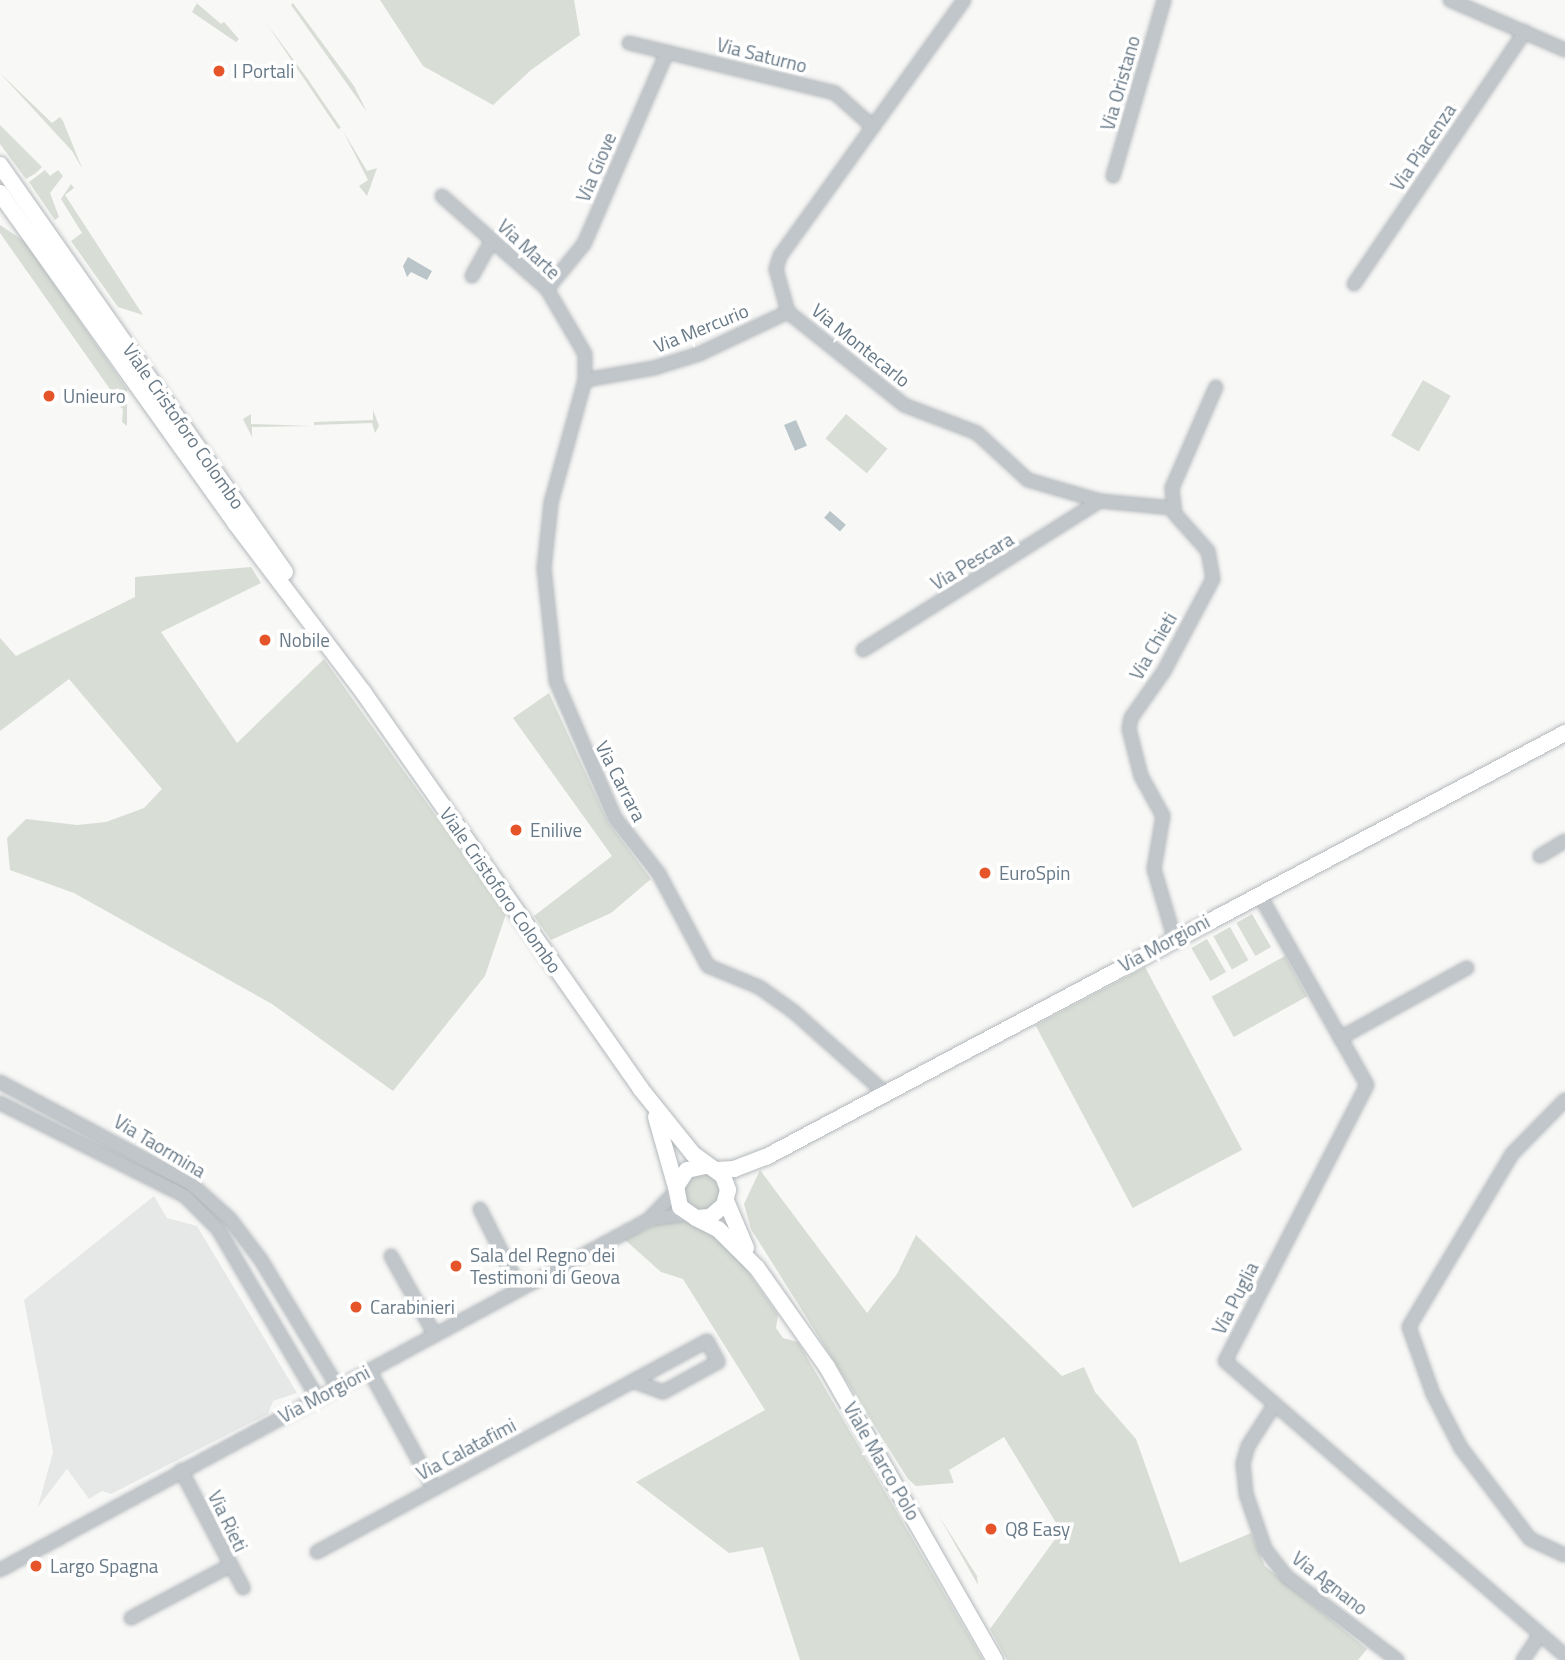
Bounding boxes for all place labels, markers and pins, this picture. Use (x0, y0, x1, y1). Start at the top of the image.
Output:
place label: I Portali (233, 60, 294, 82)
marker: I Portali (211, 63, 227, 79)
place label: Unieuro (63, 385, 126, 407)
marker: Unieuro (41, 388, 57, 404)
place label: Nobile (279, 629, 330, 651)
marker: Nobile (257, 632, 273, 648)
place label: Enilive (530, 819, 582, 841)
marker: Enilive (508, 822, 524, 838)
place label: EuroSpin (999, 862, 1070, 884)
marker: EuroSpin (977, 865, 993, 881)
place label: Sala del Regno dei Testimoni di Geova (470, 1244, 620, 1288)
marker: Sala del Regno dei Testimoni di Geova (448, 1258, 464, 1274)
place label: Carabinieri (370, 1296, 455, 1318)
marker: Carabinieri (348, 1299, 364, 1315)
place label: Q8 Easy (1005, 1518, 1070, 1540)
marker: Q8 Easy (983, 1521, 999, 1537)
place label: Largo Spagna (50, 1555, 158, 1577)
marker: Largo Spagna (28, 1558, 44, 1574)

